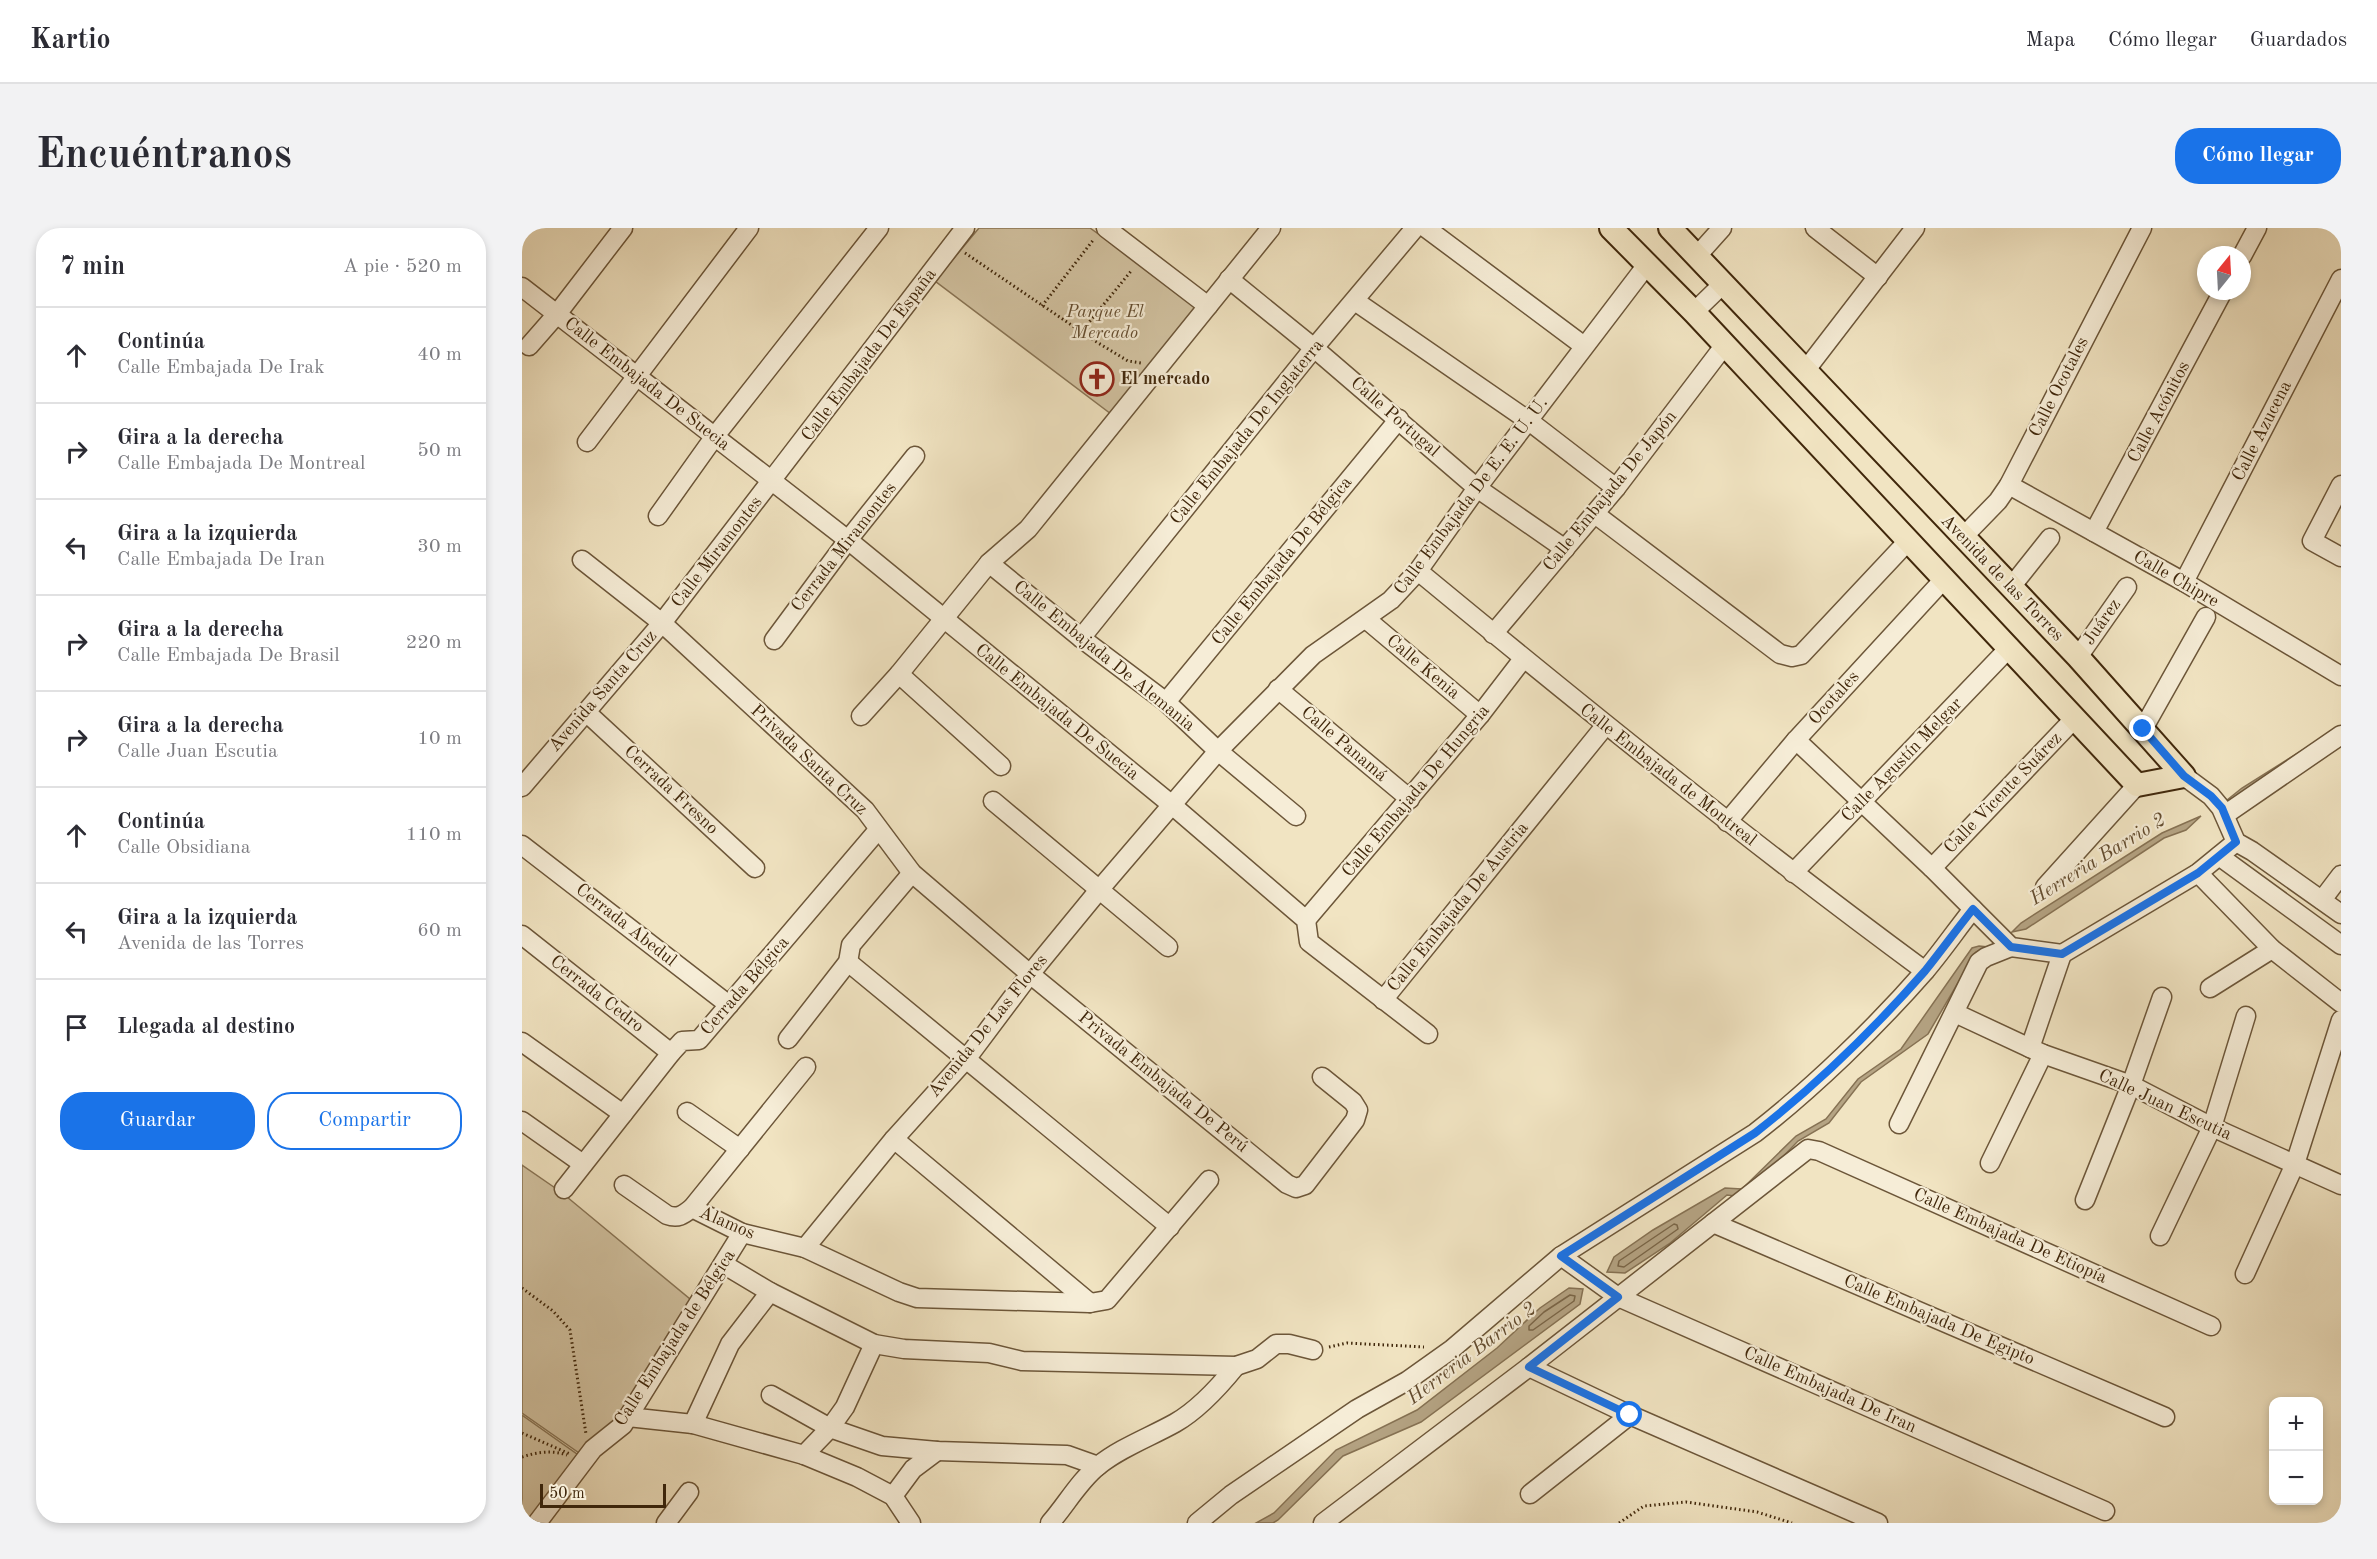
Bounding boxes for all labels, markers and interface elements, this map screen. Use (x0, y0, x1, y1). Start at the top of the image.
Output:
text: Kartio (30, 27, 111, 55)
text: Mapa (2026, 30, 2075, 51)
text: Cómo llegar (2108, 30, 2217, 51)
text: Guardados (2250, 30, 2347, 51)
button: Cómo llegar (2175, 128, 2341, 184)
text: Encuéntranos (36, 135, 292, 177)
north arrow (2197, 246, 2251, 300)
text: 7 min (60, 254, 125, 280)
text: A pie · 520 m (343, 257, 462, 277)
street label: Calle Embajada De España (798, 265, 940, 445)
park label: Parque El Mercado (1065, 303, 1145, 342)
street label: Calle Embajada De Suecia (561, 314, 733, 454)
text: Continúa (117, 331, 205, 353)
street label: Calle Ocotales (2026, 334, 2092, 440)
street label: Calle Embajada De Inglaterra (1167, 336, 1327, 528)
icon: ahead (60, 339, 93, 372)
text: 40 m (417, 345, 462, 365)
text: Calle Embajada De Irak (117, 358, 325, 378)
street label: Calle Acónitos (2125, 358, 2193, 466)
church icon: El mercado (1079, 361, 1115, 397)
place label: El mercado (1120, 370, 1210, 388)
street label: Calle Portugal (1347, 374, 1443, 460)
street label: Calle Azucena (2229, 378, 2295, 484)
street label: Calle Embajada De E. E. U. U. (1391, 394, 1551, 598)
street label: Calle Embajada De Japón (1540, 407, 1680, 575)
text: Gira a la derecha (117, 427, 284, 449)
icon: right (60, 435, 93, 468)
text: 50 m (417, 441, 462, 461)
text: Calle Embajada De Montreal (117, 454, 365, 474)
street label: Calle Embajada De Bélgica (1209, 473, 1355, 649)
street label: Cerrada Miramontes (788, 479, 900, 615)
street label: Calle Miramontes (668, 493, 766, 611)
street label: Avenida de las Torres (1937, 511, 2067, 645)
text: Gira a la izquierda (117, 523, 297, 545)
icon: left (60, 531, 93, 564)
text: 30 m (417, 537, 462, 557)
street label: Calle Chipre (2130, 547, 2222, 611)
text: Calle Embajada De Iran (117, 550, 325, 570)
street label: Calle Embajada De Alemania (1010, 577, 1198, 735)
street label: Juárez (2080, 596, 2124, 648)
text: Gira a la derecha (117, 619, 284, 641)
icon: right (60, 627, 93, 660)
street label: Avenida Santa Cruz (546, 627, 660, 755)
street label: Calle Kenia (1383, 631, 1463, 703)
text: 220 m (406, 633, 462, 653)
street label: Calle Embajada De Suecia (972, 641, 1142, 784)
text: Calle Embajada De Brasil (117, 646, 340, 666)
street label: Ocotales (1805, 667, 1863, 728)
street label: Calle Agustín Melgar (1838, 694, 1966, 826)
street label: Privada Santa Cruz (747, 701, 871, 819)
street label: Calle Embajada De Hungria (1339, 701, 1493, 880)
street label: Calle Embajada de Montreal (1576, 701, 1760, 850)
street label: Calle Panamá (1298, 703, 1391, 785)
text: Gira a la derecha (117, 715, 284, 737)
route end (2129, 715, 2155, 741)
icon: right (60, 723, 93, 756)
text: 10 m (417, 729, 462, 749)
street label: Calle Vicente Suárez (1941, 729, 2065, 857)
text: Calle Juan Escutia (117, 742, 278, 762)
street label: Cerrada Fresno (620, 742, 722, 838)
water label: Herreria Barrio 2 (2026, 810, 2170, 910)
text: Continúa (117, 811, 205, 833)
icon: ahead (60, 819, 93, 852)
street label: Calle Embajada De Austria (1384, 819, 1532, 995)
text: 110 m (406, 825, 462, 845)
text: Calle Obsidiana (117, 838, 251, 858)
street label: Cerrada Abedul (572, 880, 680, 970)
text: Gira a la izquierda (117, 907, 297, 929)
icon: left (60, 915, 93, 948)
text: 60 m (417, 921, 462, 941)
street label: Cerrada Bélgica (697, 933, 793, 1039)
text: Avenida de las Torres (117, 934, 304, 954)
street label: Avenida De Las Flores (925, 951, 1051, 1101)
street label: Cerrada Cedro (547, 952, 647, 1036)
street label: Privada Embajada De Perú (1075, 1008, 1251, 1156)
icon: arrive (60, 1011, 93, 1044)
text: Llegada al destino (117, 1016, 295, 1038)
street label: Calle Juan Escutia (2096, 1066, 2234, 1144)
button: Guardar (60, 1092, 255, 1150)
button: Compartir (267, 1092, 462, 1150)
street label: Calle Embajada De Etiopía (1911, 1185, 2110, 1287)
street label: Alamos (697, 1203, 758, 1243)
street label: Calle Embajada de Bélgica (611, 1246, 739, 1429)
street label: Calle Embajada De Egipto (1841, 1272, 2037, 1368)
water label: Herreria Barrio 2 (1403, 1299, 1541, 1410)
street label: Calle Embajada De Iran (1741, 1344, 1919, 1436)
map controls (2269, 1397, 2323, 1505)
button: + (2269, 1397, 2323, 1451)
route start (1616, 1401, 1642, 1427)
button: − (2269, 1451, 2323, 1505)
scale bar (540, 1481, 666, 1508)
text: 50 m (549, 1486, 585, 1502)

